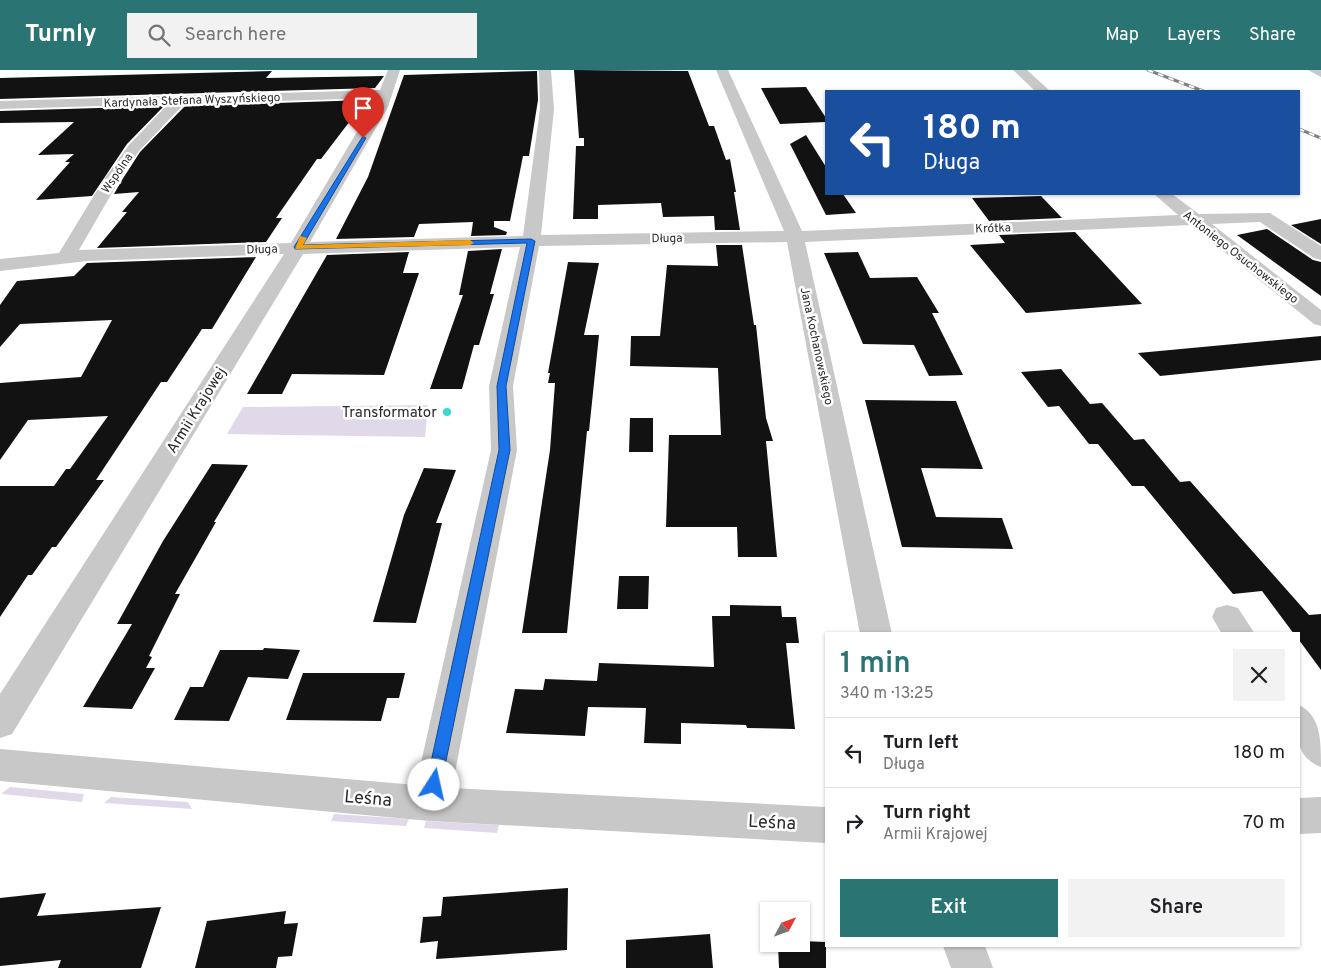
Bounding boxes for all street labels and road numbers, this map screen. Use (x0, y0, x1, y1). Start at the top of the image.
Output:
street label: Kardynała Stefana Wyszyńskiego (103, 90, 281, 112)
street label: Wspólna (98, 150, 137, 197)
street label: Antoniego Osuchowskiego (1179, 208, 1302, 308)
street label: Krótka (975, 220, 1011, 238)
street label: Długa (651, 231, 683, 247)
street label: Długa (246, 241, 278, 259)
street label: Jana Kochanowskiego (796, 286, 836, 407)
street label: Armii Krajowej (163, 364, 231, 457)
street label: Leśna (343, 786, 393, 813)
street label: Leśna (747, 811, 796, 836)

